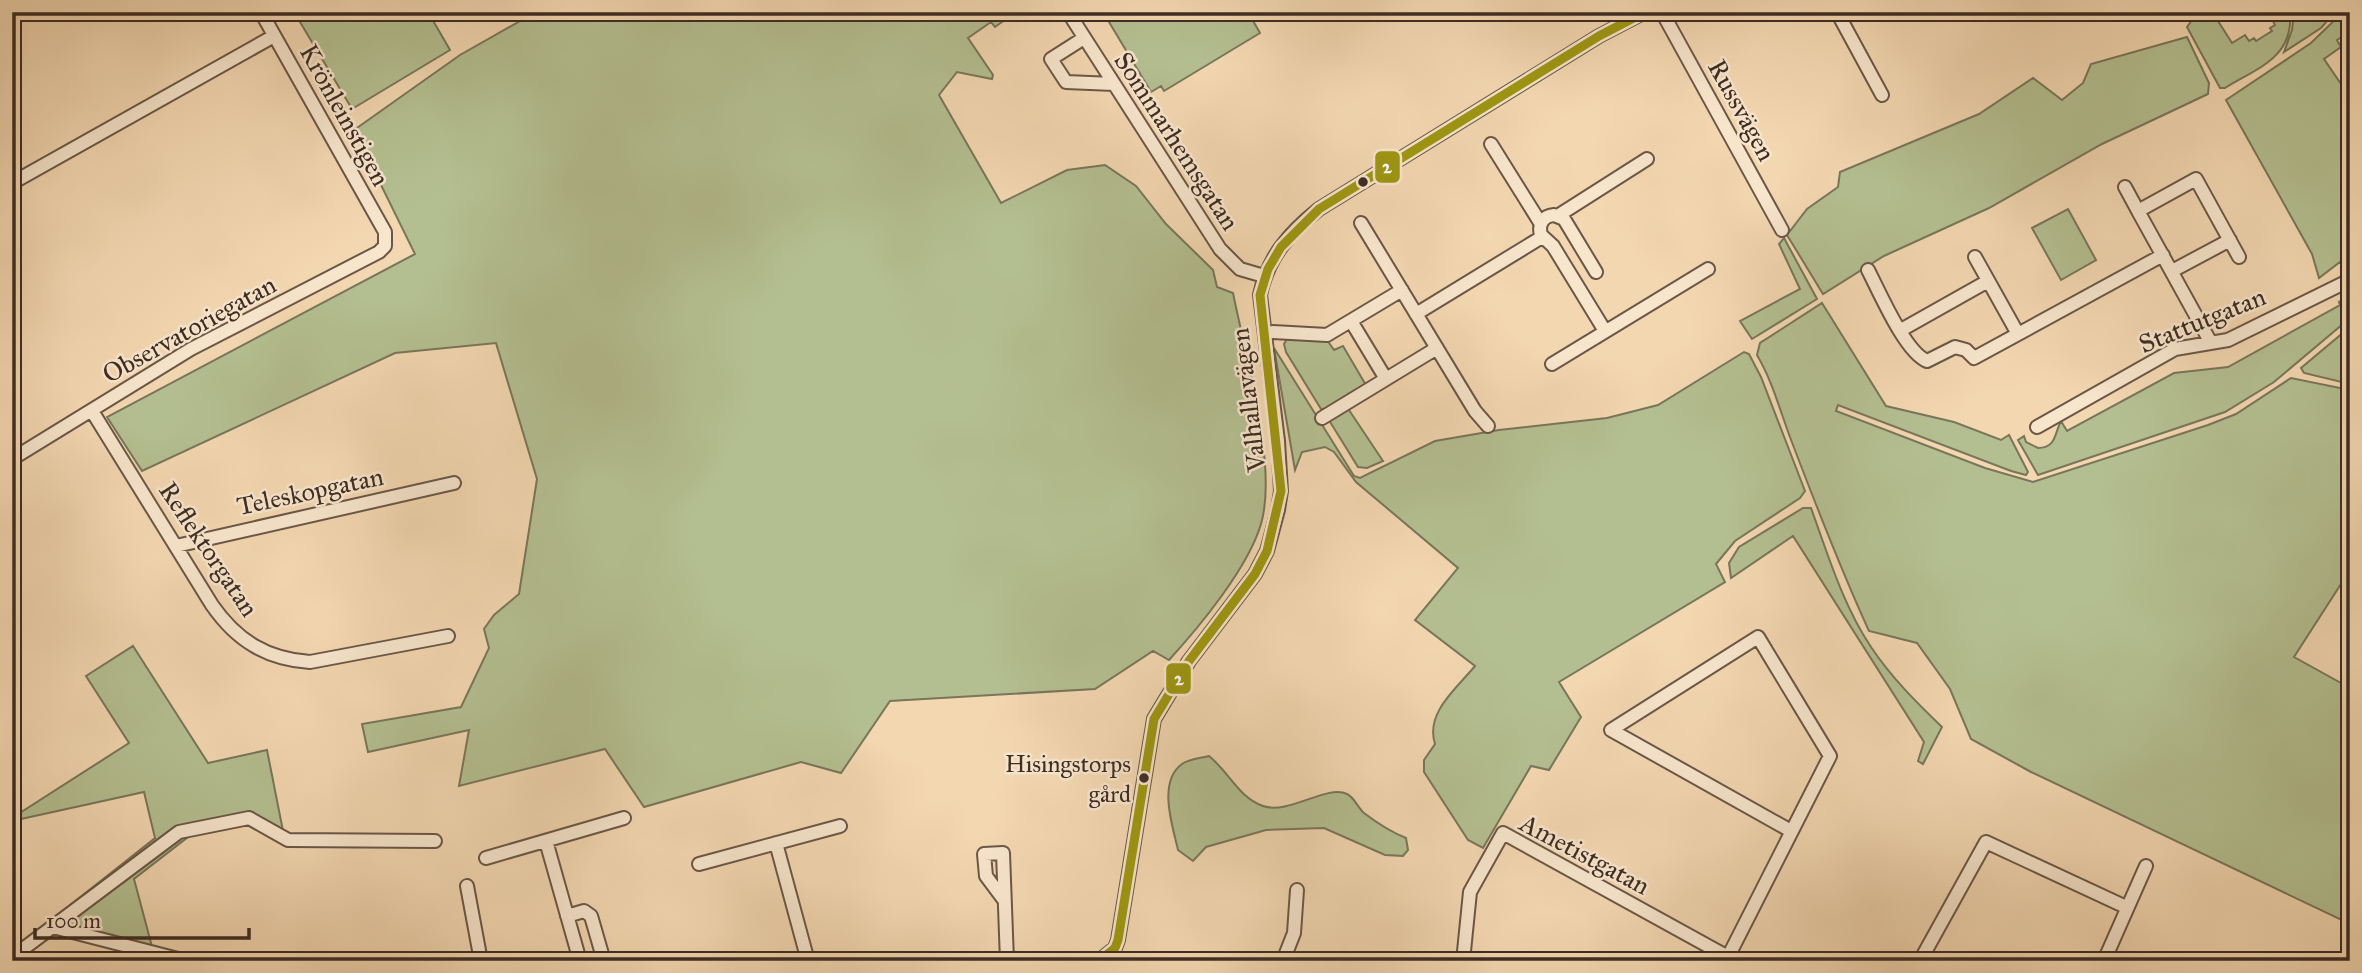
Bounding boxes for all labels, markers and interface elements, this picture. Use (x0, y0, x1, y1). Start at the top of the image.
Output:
street label: Krönleinstigen (293, 38, 397, 192)
street label: Sommarhemsgatan (1107, 46, 1247, 236)
street label: Russvägen (1701, 54, 1783, 166)
line badge: 2 (1374, 150, 1401, 184)
text: 2 (1382, 155, 1392, 178)
unlabelled marker (1356, 175, 1370, 189)
street label: Observatoriegatan (97, 268, 281, 390)
street label: Stattutgatan (2134, 280, 2270, 360)
street label: Valhallavägen (1223, 326, 1273, 475)
street label: Teleskopgatan (234, 460, 386, 522)
street label: Reflektorgatan (152, 475, 266, 623)
line badge: 2 (1165, 662, 1192, 695)
text: 2 (1174, 667, 1184, 690)
place label: Hisingstorps gård (1005, 749, 1131, 809)
marker: Hisingstorps gård (1137, 771, 1151, 785)
street label: Ametistgatan (1514, 806, 1655, 902)
scale bar (35, 896, 248, 940)
text: 100 m (46, 908, 101, 934)

